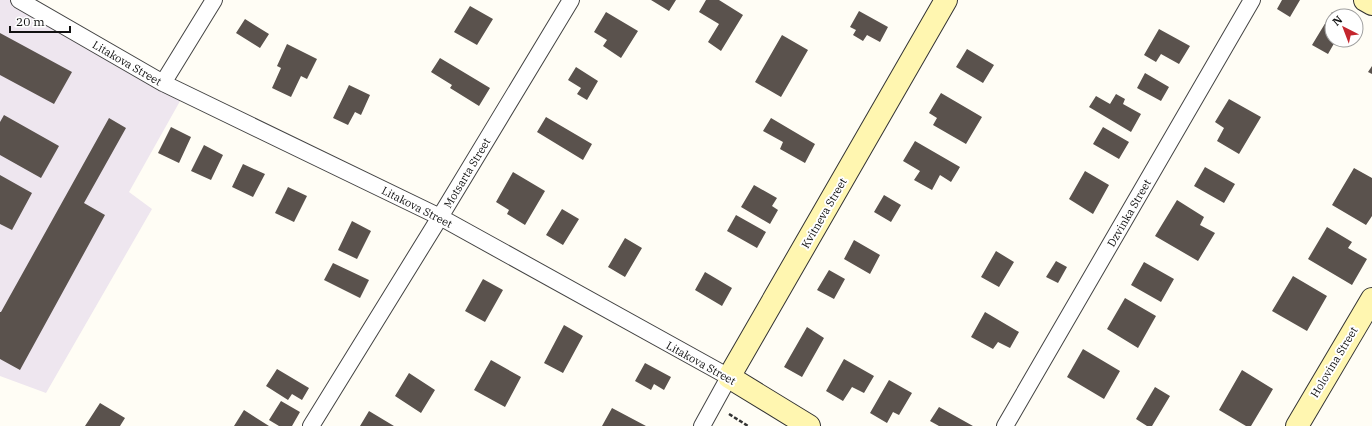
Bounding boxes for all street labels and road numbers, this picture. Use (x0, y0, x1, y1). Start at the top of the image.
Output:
street label: Litakova Street (90, 38, 164, 88)
street label: Motsarta Street (441, 135, 493, 211)
street label: Kvitneva Street (798, 175, 850, 251)
street label: Dzvinka Street (1104, 177, 1154, 249)
street label: Litakova Street (379, 183, 455, 231)
street label: Holovina Street (1307, 324, 1361, 400)
street label: Litakova Street (664, 338, 738, 388)

